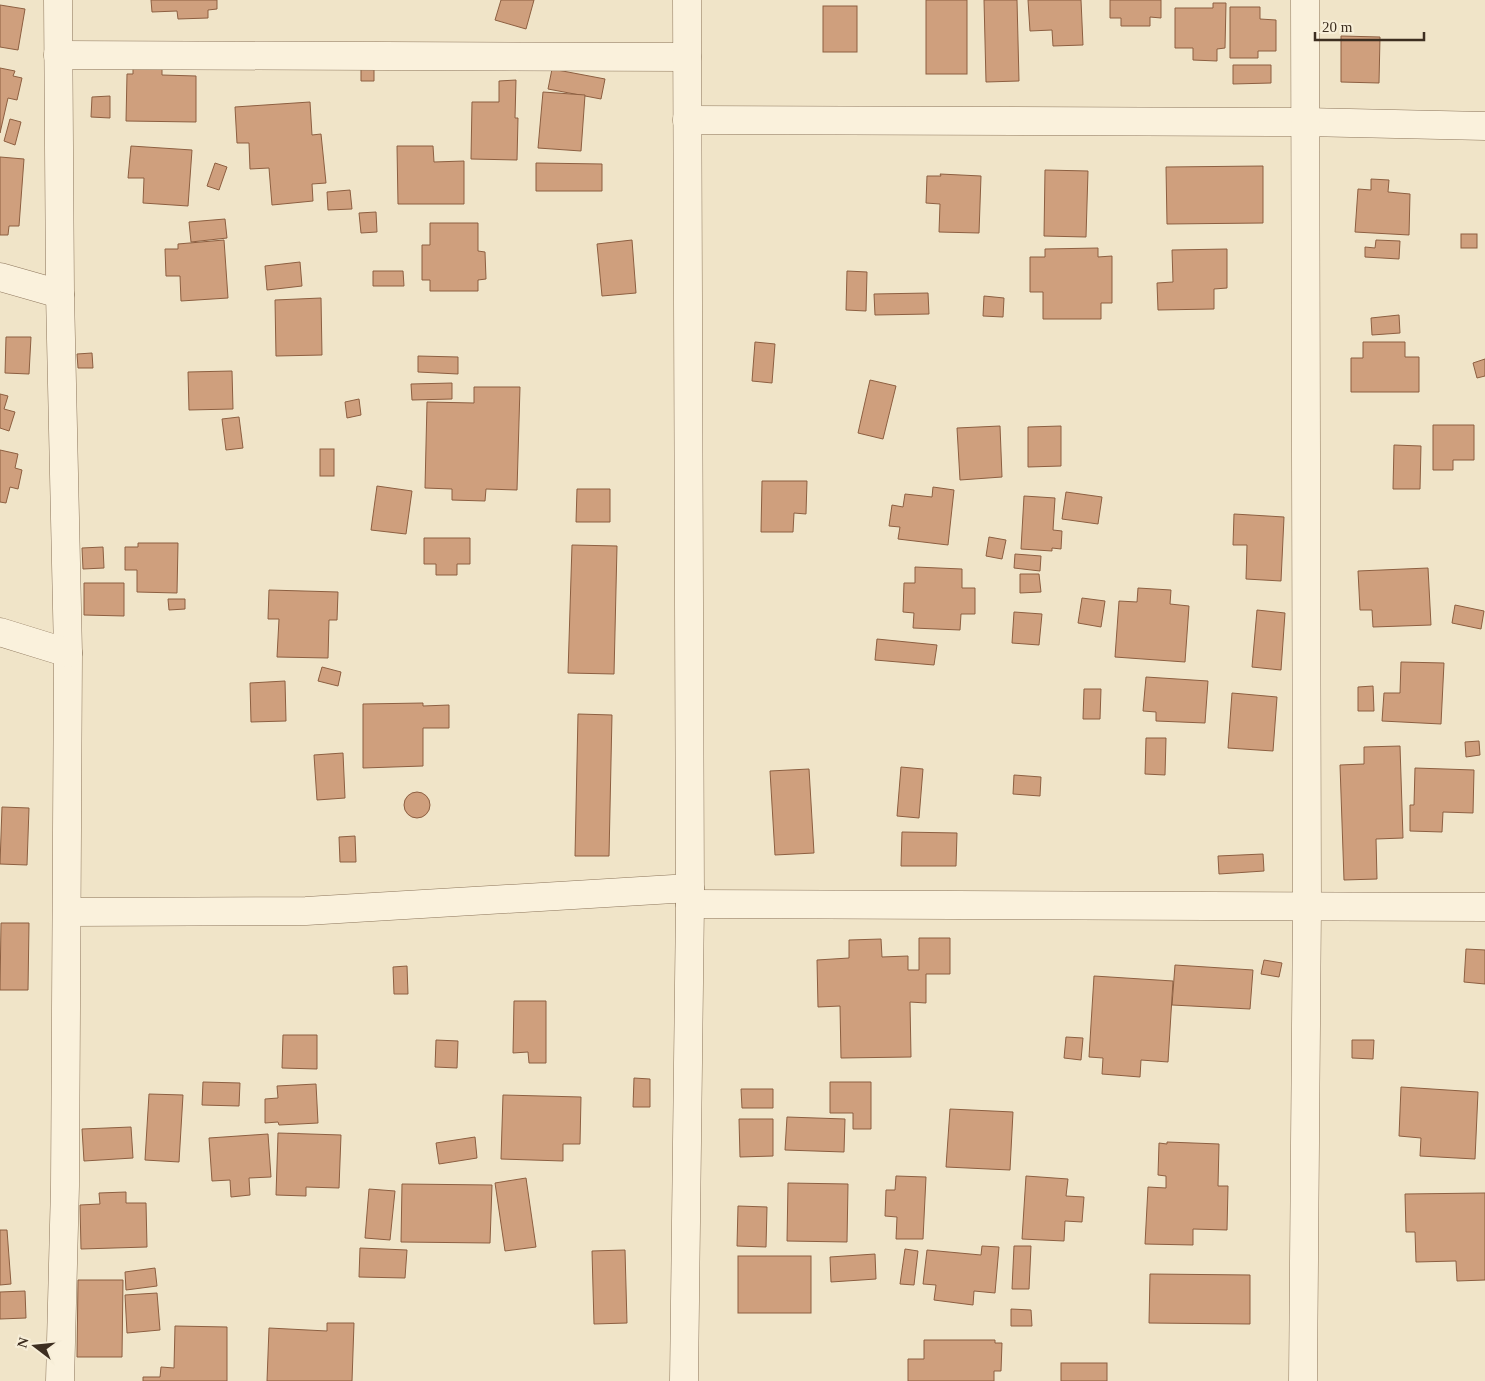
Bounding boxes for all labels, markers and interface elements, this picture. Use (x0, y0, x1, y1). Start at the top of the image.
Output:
scale bar (1315, 10, 1424, 42)
text: 20 m (1322, 19, 1353, 35)
north arrow (10, 1321, 60, 1371)
text: N (14, 1336, 32, 1349)

